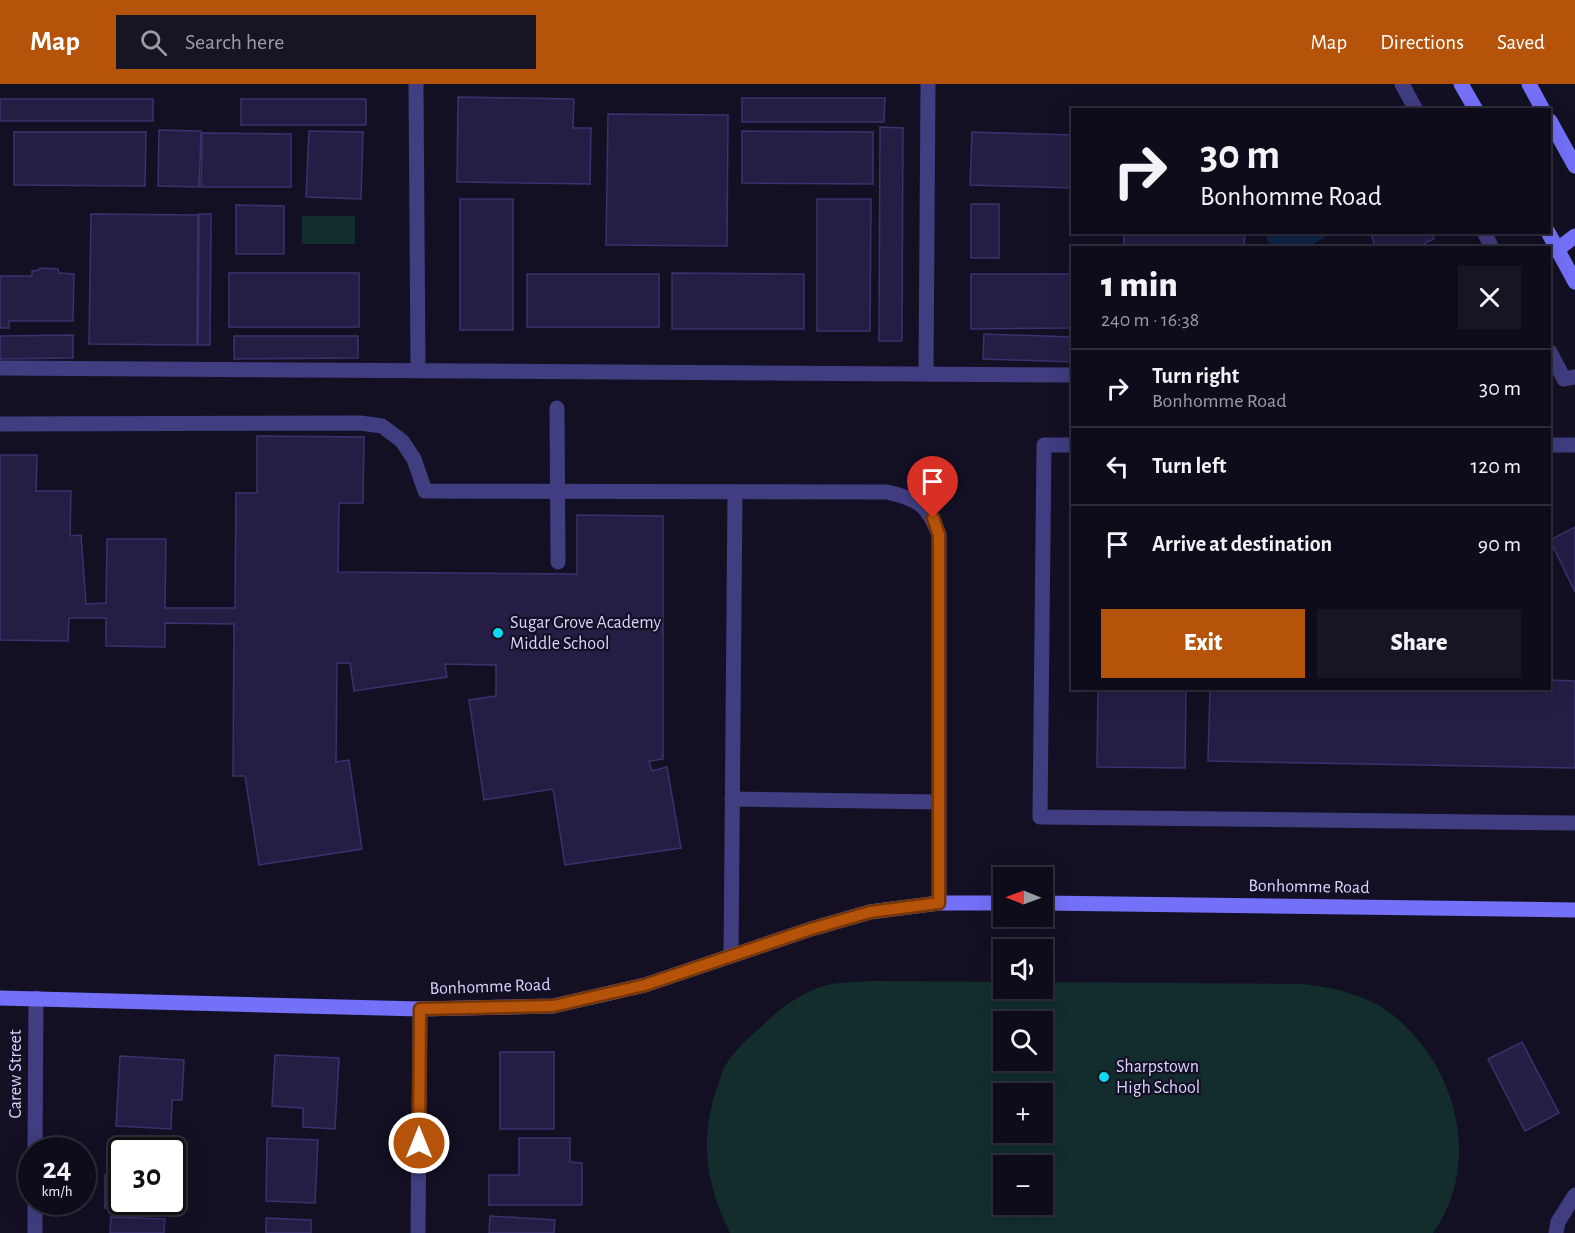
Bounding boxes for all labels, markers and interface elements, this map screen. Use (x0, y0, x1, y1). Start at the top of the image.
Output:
search box (116, 15, 536, 69)
icon: search (137, 26, 170, 59)
text: Map (30, 28, 80, 56)
text: Search here (185, 31, 284, 53)
text: Map (1311, 32, 1347, 53)
text: Directions (1380, 32, 1464, 53)
text: Saved (1497, 32, 1545, 53)
icon: right (1101, 132, 1179, 210)
text: 30 m (1200, 134, 1280, 176)
text: Bonhomme Road (1200, 183, 1382, 210)
button: close (1458, 266, 1521, 329)
text: 1 min (1101, 267, 1178, 303)
text: 240 m · 16:38 (1101, 310, 1199, 330)
text: Turn right (1152, 365, 1239, 387)
icon: right (1101, 372, 1134, 405)
text: 30 m (1479, 377, 1521, 399)
text: Bonhomme Road (1152, 391, 1287, 411)
icon: left (1101, 450, 1134, 483)
text: Turn left (1152, 455, 1226, 477)
text: 120 m (1471, 455, 1521, 477)
pin (907, 456, 958, 518)
icon: arrive (916, 465, 949, 498)
icon: arrive (1101, 528, 1134, 561)
text: Arrive at destination (1152, 533, 1332, 555)
text: 90 m (1478, 533, 1521, 555)
button: Exit (1101, 609, 1305, 678)
button: Share (1317, 609, 1521, 678)
place label: Sugar Grove Academy Middle School (510, 614, 661, 653)
marker: Sugar Grove Academy Middle School (491, 626, 505, 640)
north arrow (993, 867, 1053, 927)
map controls (993, 867, 1053, 1215)
street label: Bonhomme Road (1248, 877, 1370, 897)
button: sound (993, 939, 1053, 999)
street label: Bonhomme Road (429, 976, 551, 998)
button: search (993, 1011, 1053, 1071)
street label: Carew Street (7, 1029, 25, 1119)
place label: Sharpstown High School (1116, 1058, 1200, 1097)
marker: Sharpstown High School (1097, 1070, 1111, 1084)
button: + (993, 1083, 1053, 1143)
position arrow (387, 1111, 451, 1175)
speed limit sign: 30 (108, 1137, 186, 1215)
text: 24 (42, 1154, 72, 1184)
button: − (993, 1155, 1053, 1215)
text: km/h (42, 1184, 72, 1199)

